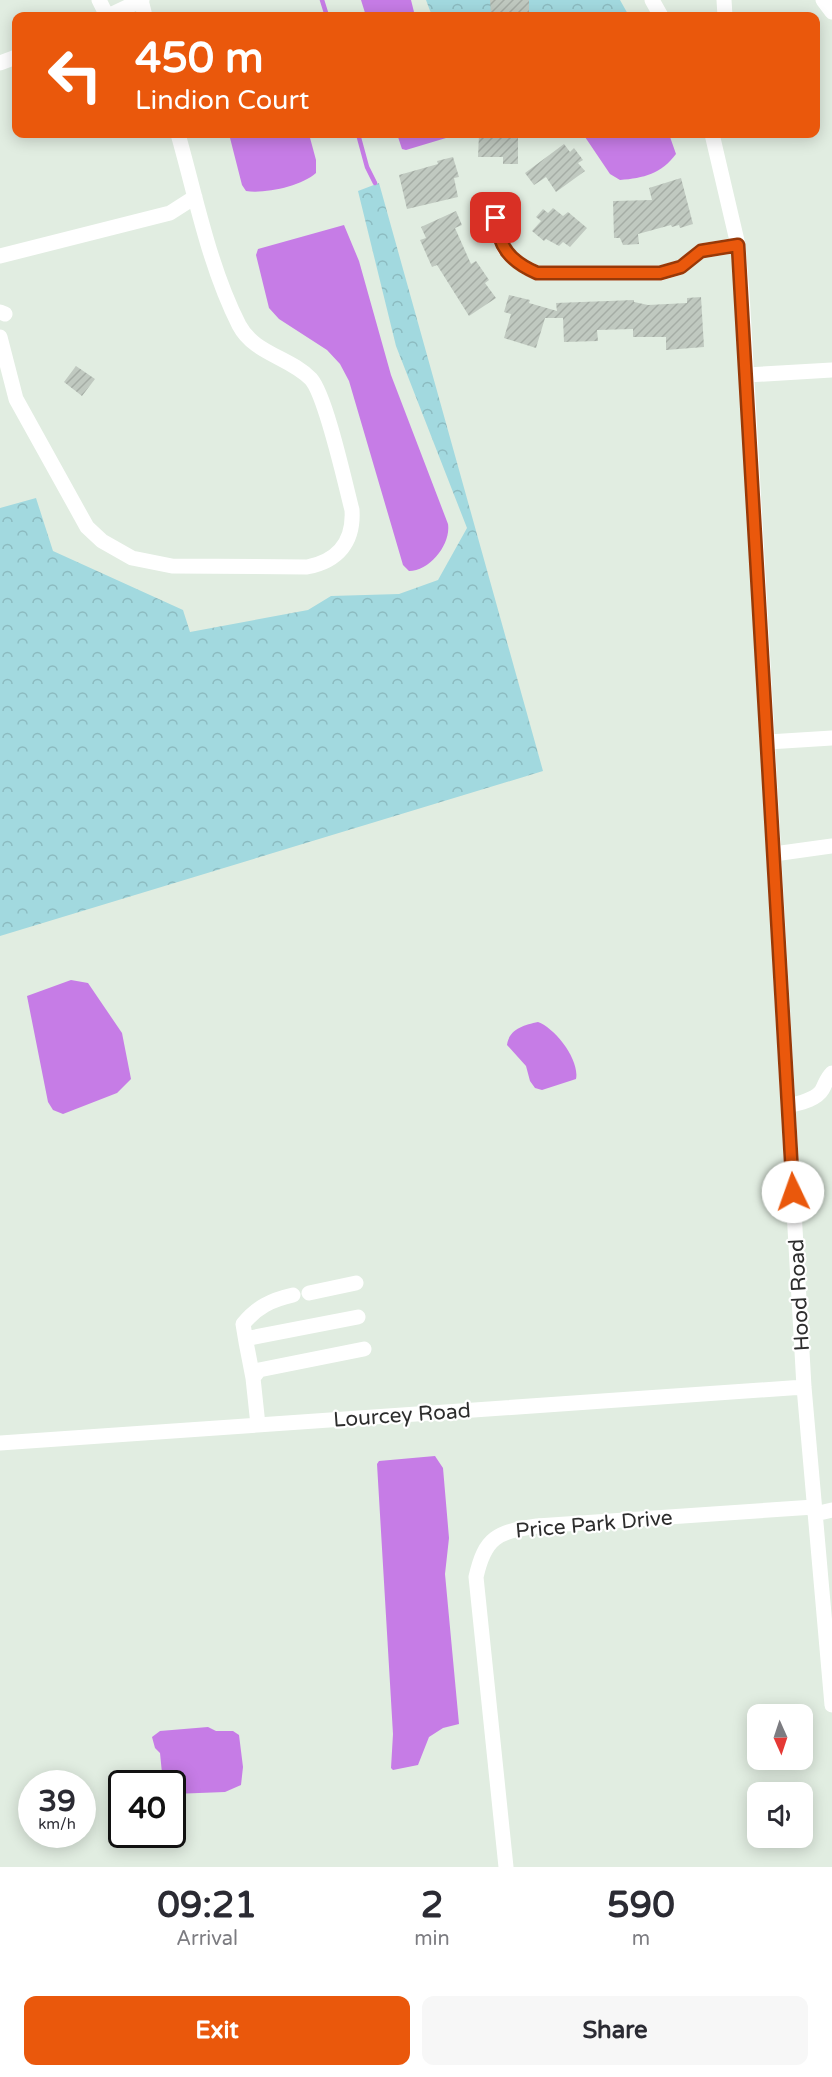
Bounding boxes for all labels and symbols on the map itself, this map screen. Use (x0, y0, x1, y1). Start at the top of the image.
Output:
pin (470, 192, 521, 243)
position arrow (761, 1160, 825, 1224)
street label: Hood Road (784, 1238, 815, 1352)
street label: Lourcey Road (332, 1398, 472, 1433)
street label: Price Park Drive (514, 1505, 674, 1544)
north arrow (747, 1704, 813, 1770)
speed limit sign: 40 (108, 1770, 186, 1848)

